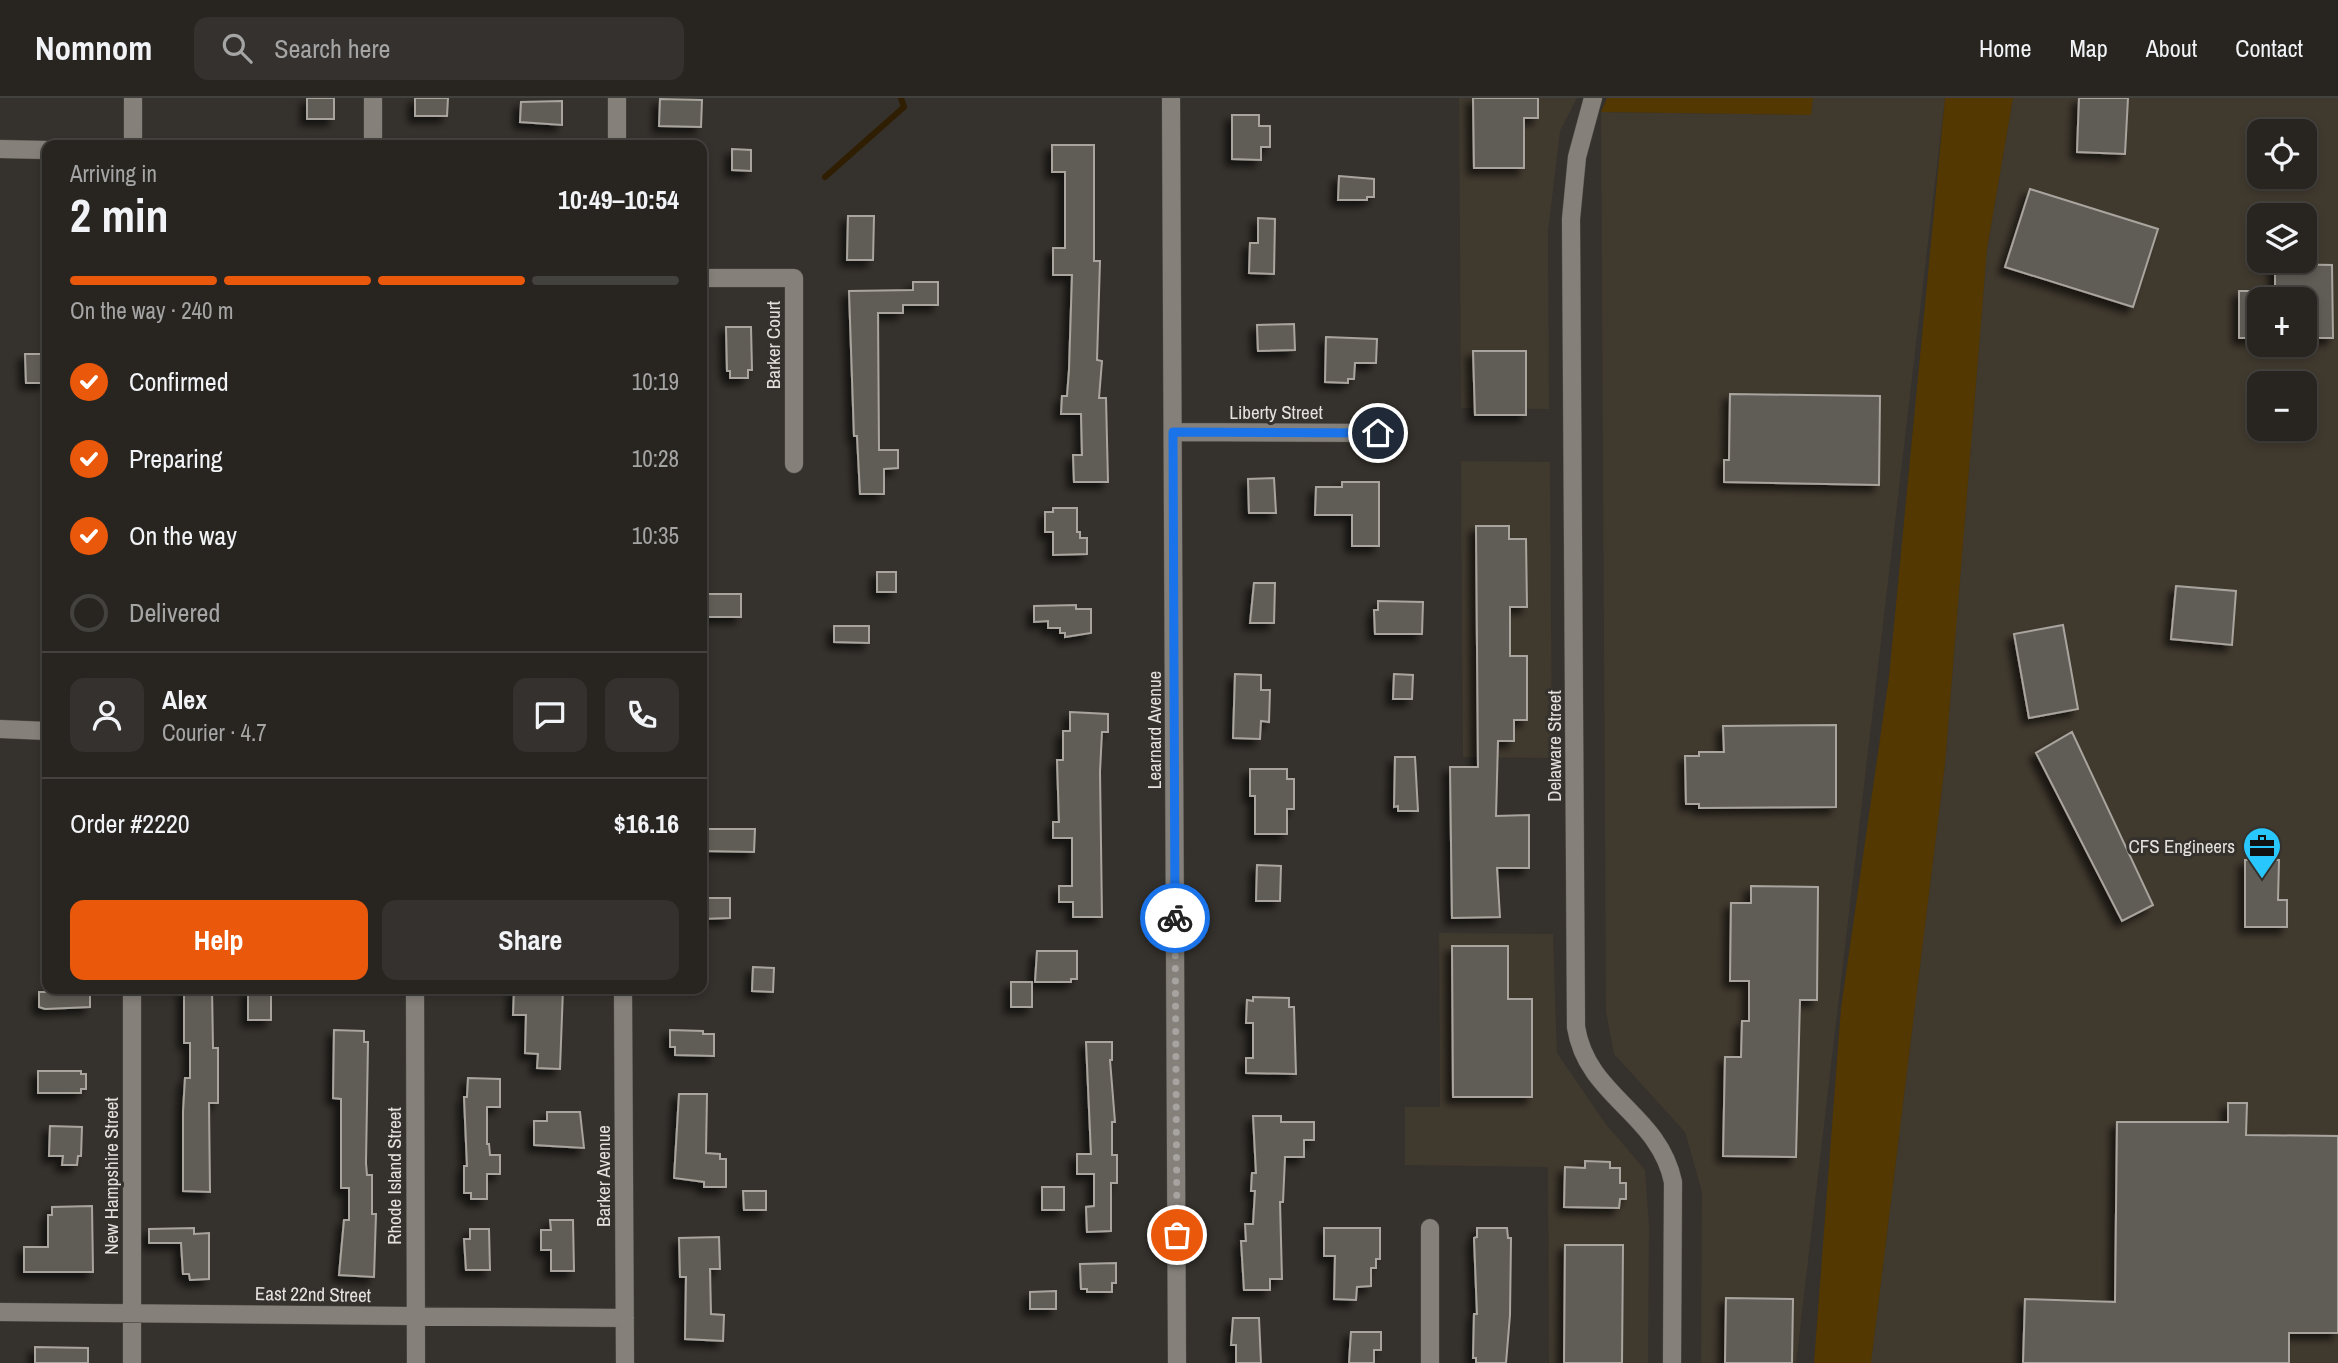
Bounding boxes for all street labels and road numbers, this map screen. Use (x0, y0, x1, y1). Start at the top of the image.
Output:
street label: Barker Court (760, 300, 786, 389)
street label: Liberty Street (1229, 399, 1323, 425)
street label: Learnard Avenue (1141, 671, 1167, 789)
street label: Delaware Street (1541, 689, 1567, 802)
street label: New Hampshire Street (98, 1097, 124, 1255)
street label: Rhode Island Street (381, 1106, 407, 1245)
street label: Barker Avenue (590, 1125, 616, 1227)
street label: East 22nd Street (255, 1280, 372, 1308)

